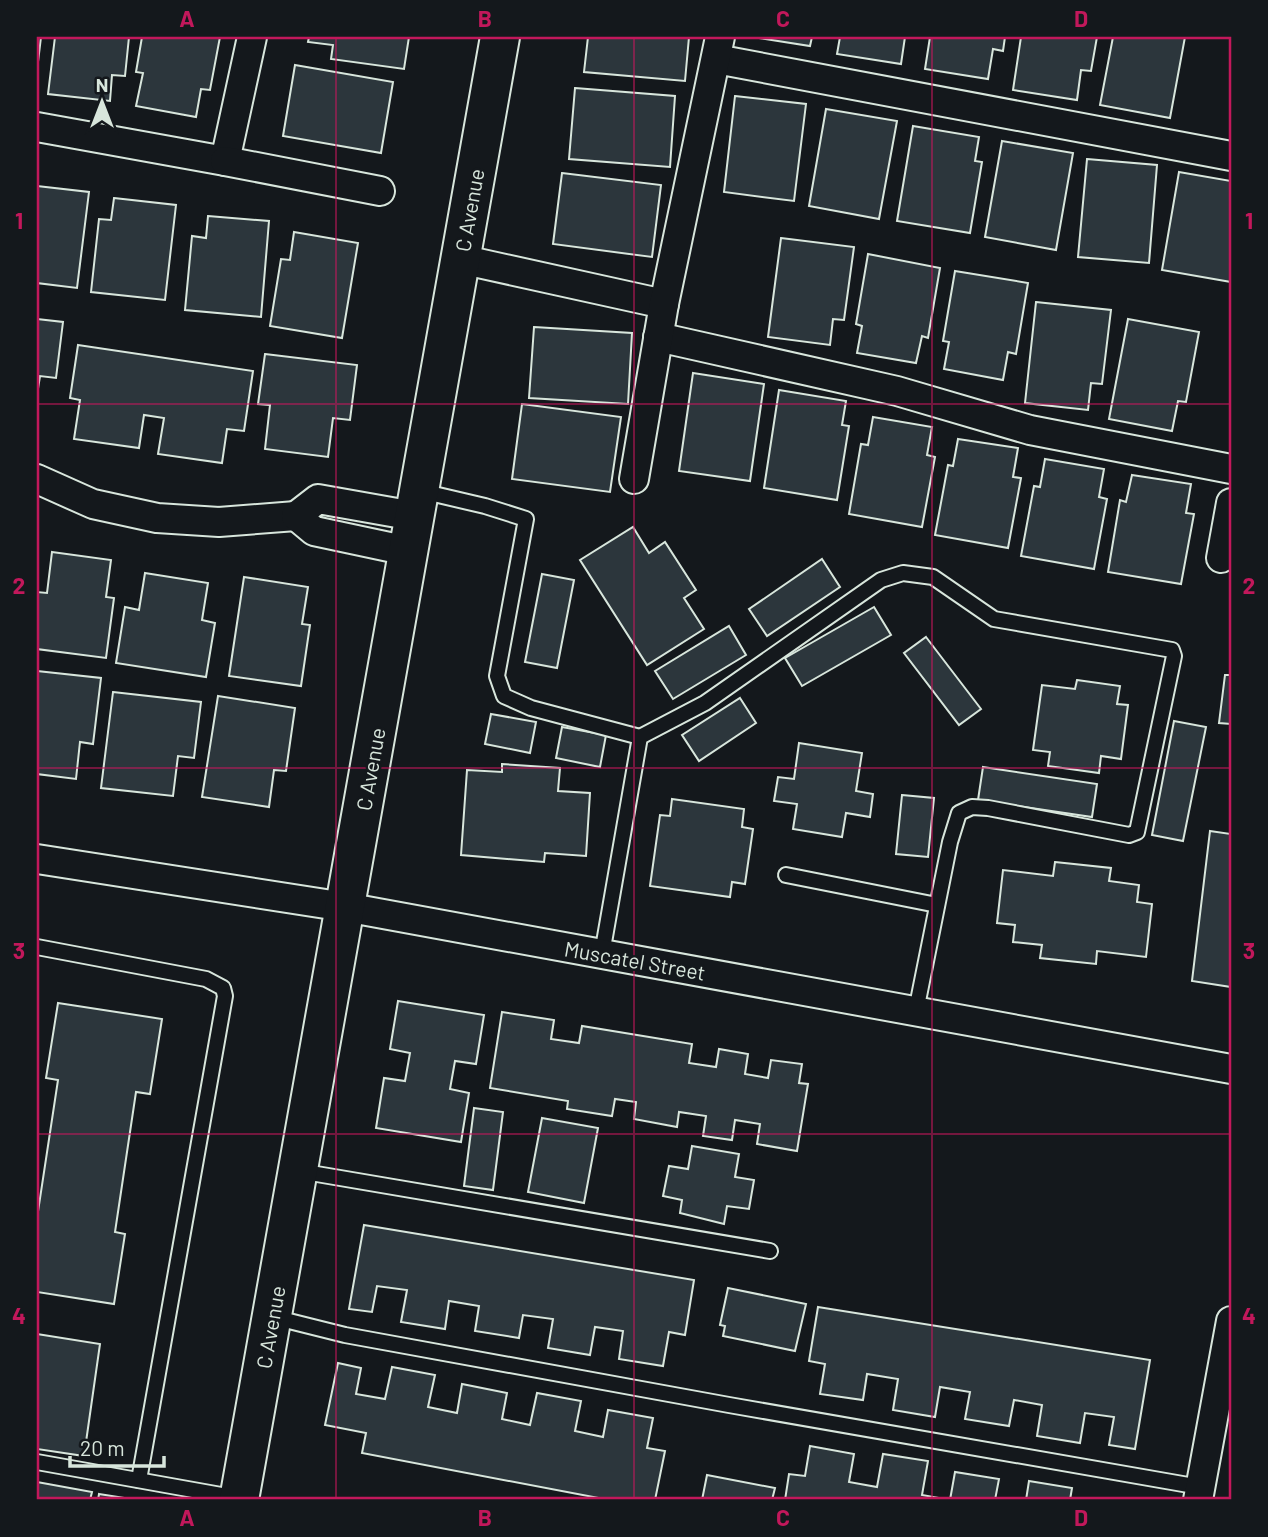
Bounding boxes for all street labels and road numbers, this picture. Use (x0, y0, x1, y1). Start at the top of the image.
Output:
street label: C Avenue (449, 167, 489, 253)
street label: C Avenue (350, 726, 390, 812)
street label: Muscatel Street (563, 935, 707, 985)
street label: C Avenue (250, 1284, 290, 1370)

